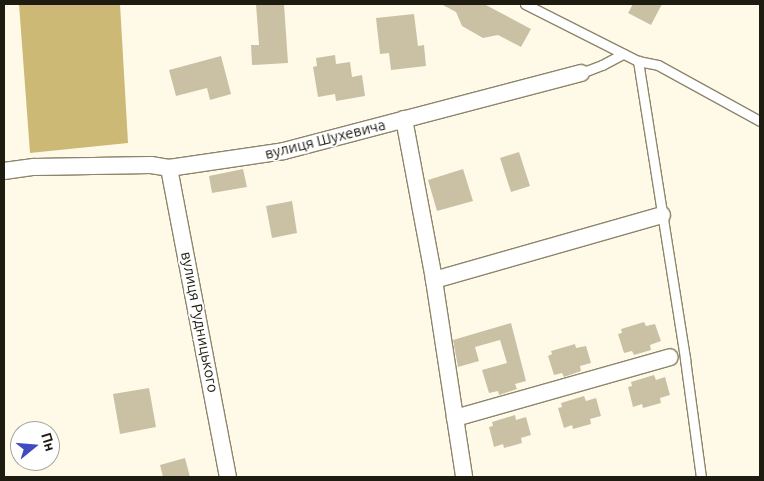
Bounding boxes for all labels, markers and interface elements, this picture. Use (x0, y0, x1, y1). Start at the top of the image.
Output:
street label: вулиця Шухевича (263, 115, 387, 163)
street label: вулиця Рудницького (178, 250, 222, 394)
north arrow (10, 421, 60, 471)
text: Пн (38, 431, 59, 453)

